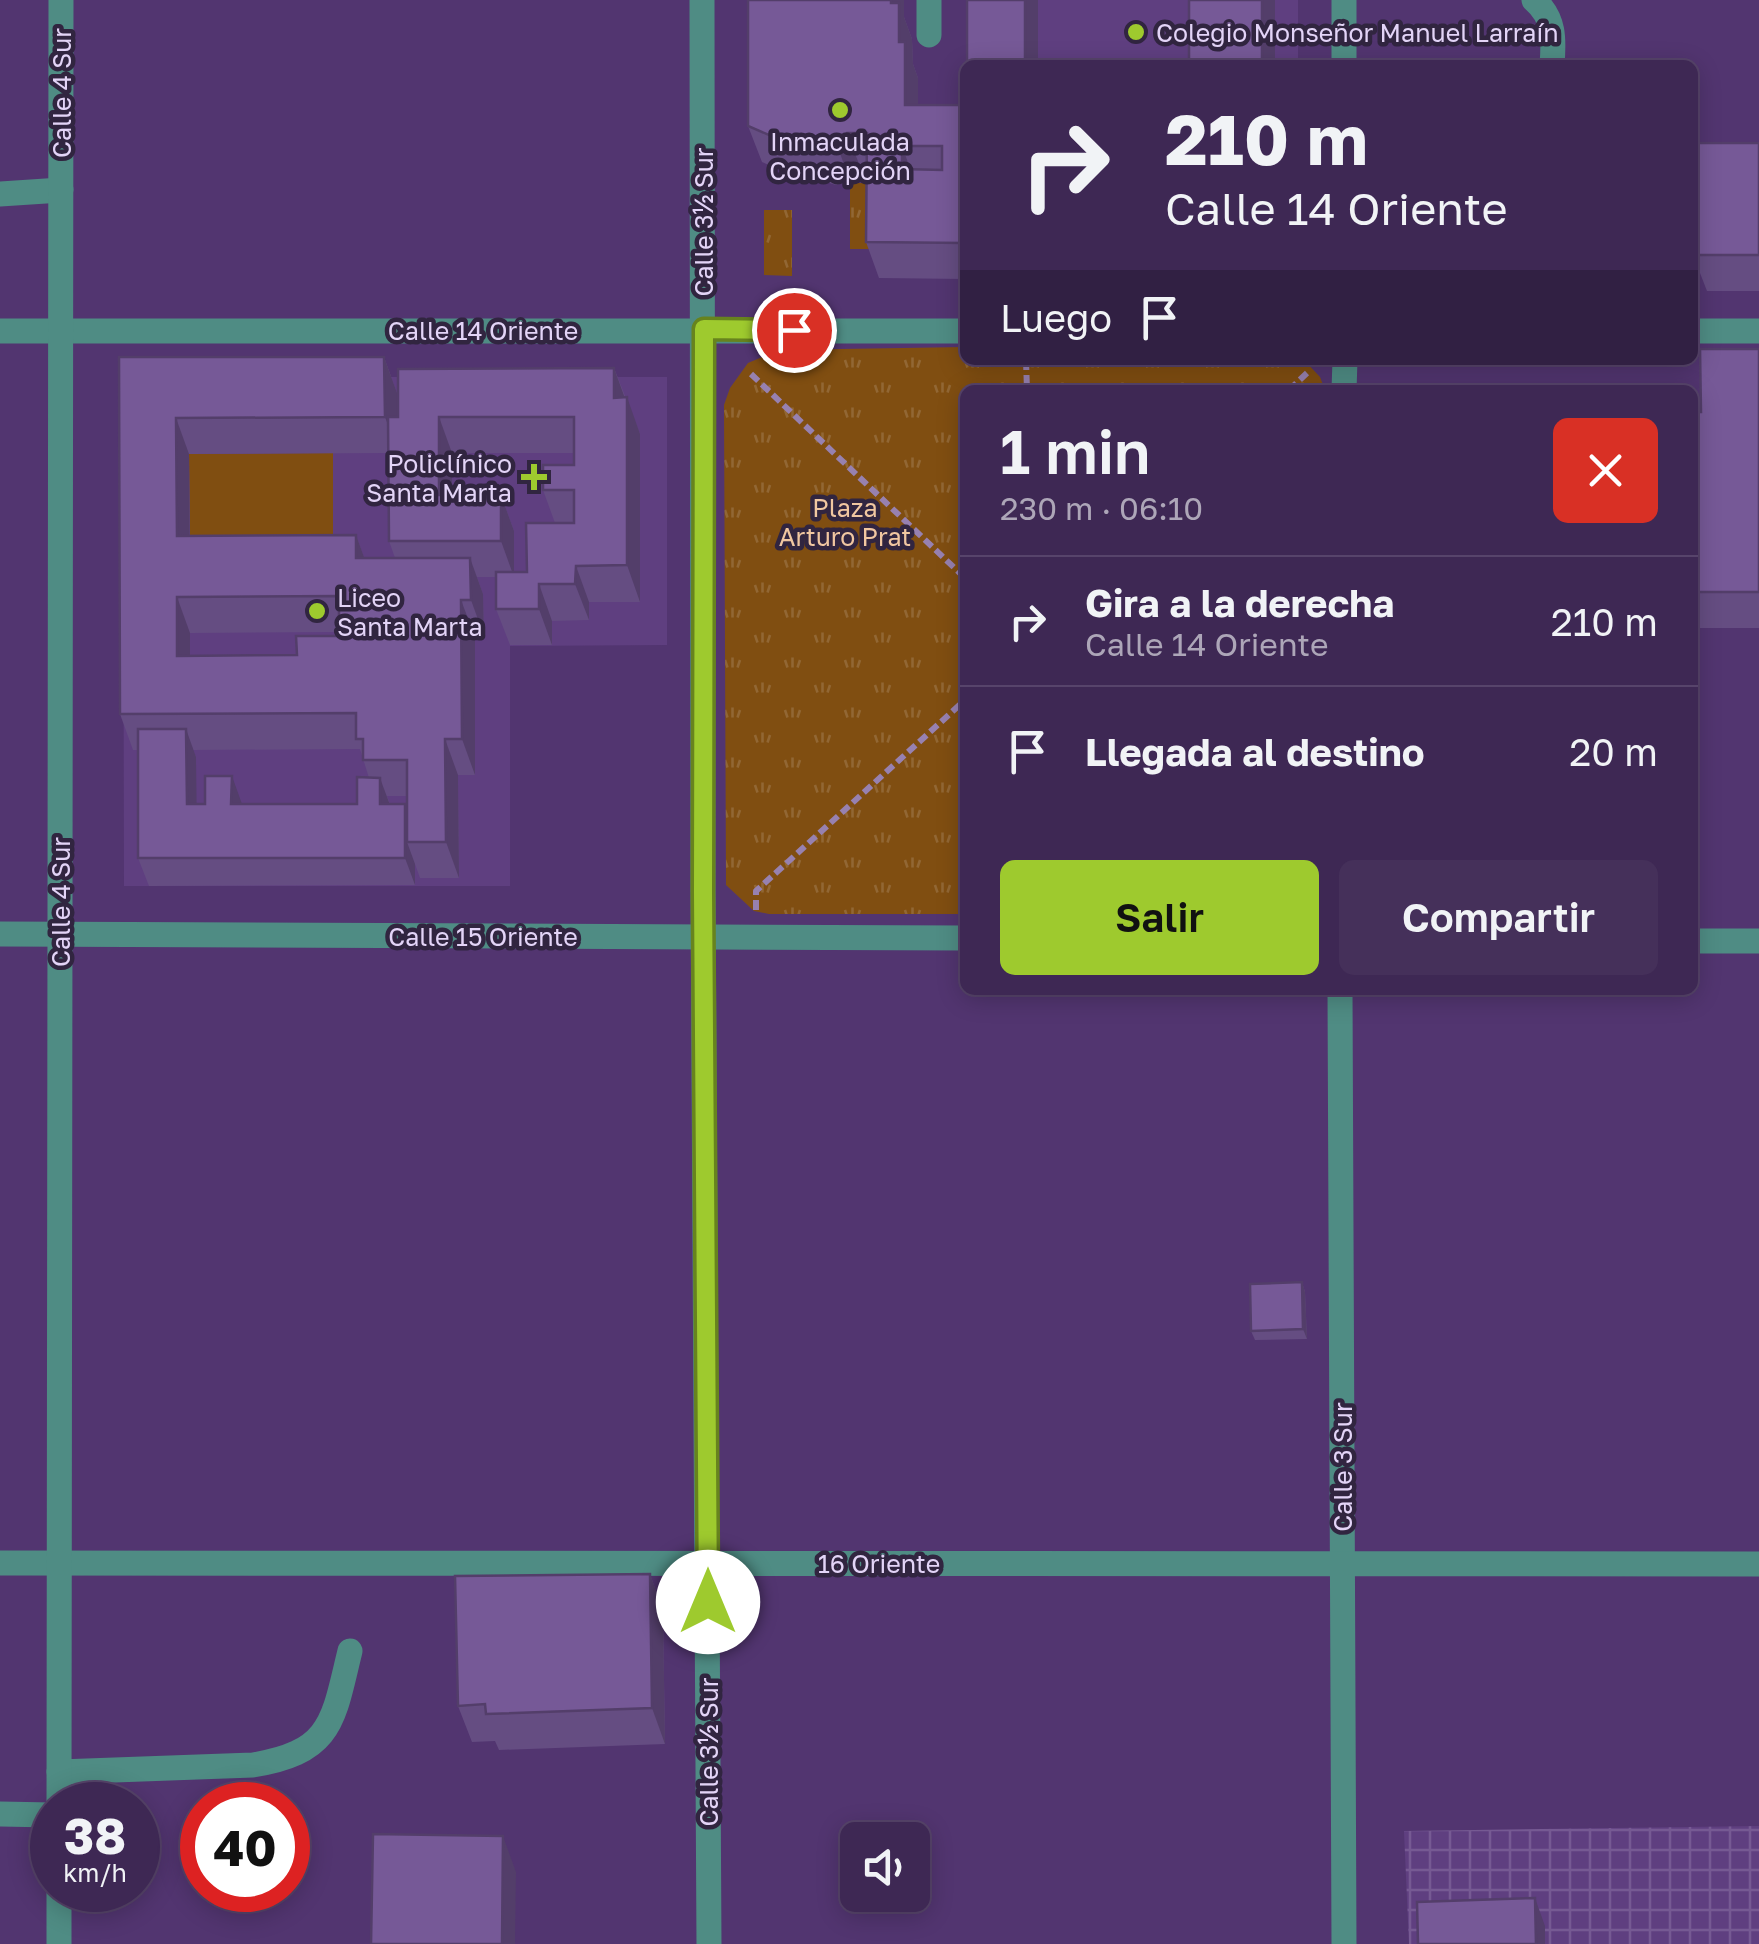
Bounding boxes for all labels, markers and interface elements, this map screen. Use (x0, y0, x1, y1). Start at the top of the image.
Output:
place label: Colegio Monseñor Manuel Larraín (1156, 17, 1559, 48)
marker: Colegio Monseñor Manuel Larraín (1125, 21, 1147, 43)
street label: Calle 4 Sur (46, 28, 77, 158)
text: 210 m (1165, 96, 1368, 180)
marker: Inmaculada Concepción (829, 99, 851, 121)
icon: right (1000, 100, 1130, 230)
place label: Inmaculada Concepción (769, 126, 911, 186)
street label: Calle 3½ Sur (688, 147, 719, 297)
text: Calle 14 Oriente (1165, 181, 1508, 235)
pin (752, 288, 837, 373)
icon: arrive (1132, 290, 1187, 345)
text: Luego (1000, 295, 1112, 340)
icon: arrive (767, 303, 822, 358)
street label: Calle 14 Oriente (388, 315, 578, 346)
text: 1 min (1000, 415, 1150, 487)
button: close (1553, 418, 1658, 523)
place label: Policlínico Santa Marta (366, 448, 512, 508)
marker: Policlínico Santa Marta (521, 464, 547, 490)
text: 230 m · 06:10 (1000, 489, 1203, 527)
park label: Plaza Arturo Prat (779, 492, 911, 552)
text: Gira a la derecha (1085, 580, 1394, 625)
place label: Liceo Santa Marta (337, 582, 483, 642)
icon: right (1000, 594, 1055, 649)
text: 210 m (1551, 599, 1658, 644)
marker: Liceo Santa Marta (306, 600, 328, 622)
text: Calle 14 Oriente (1085, 625, 1329, 663)
icon: arrive (1000, 724, 1055, 779)
text: Llegada al destino (1085, 729, 1425, 774)
text: 20 m (1569, 729, 1658, 774)
street label: Calle 4 Sur (45, 837, 76, 967)
button: Salir (1000, 860, 1319, 975)
button: Compartir (1339, 860, 1658, 975)
street label: Calle 15 Oriente (388, 921, 578, 952)
street label: Calle 3 Sur (1327, 1402, 1358, 1532)
street label: 16 Oriente (818, 1548, 940, 1579)
position arrow (656, 1550, 760, 1654)
street label: Calle 3½ Sur (693, 1677, 724, 1827)
speed limit sign: 40 (180, 1782, 310, 1912)
text: 38 (64, 1805, 126, 1865)
map controls (840, 1822, 930, 1912)
button: sound (840, 1822, 930, 1912)
text: km/h (63, 1857, 127, 1888)

